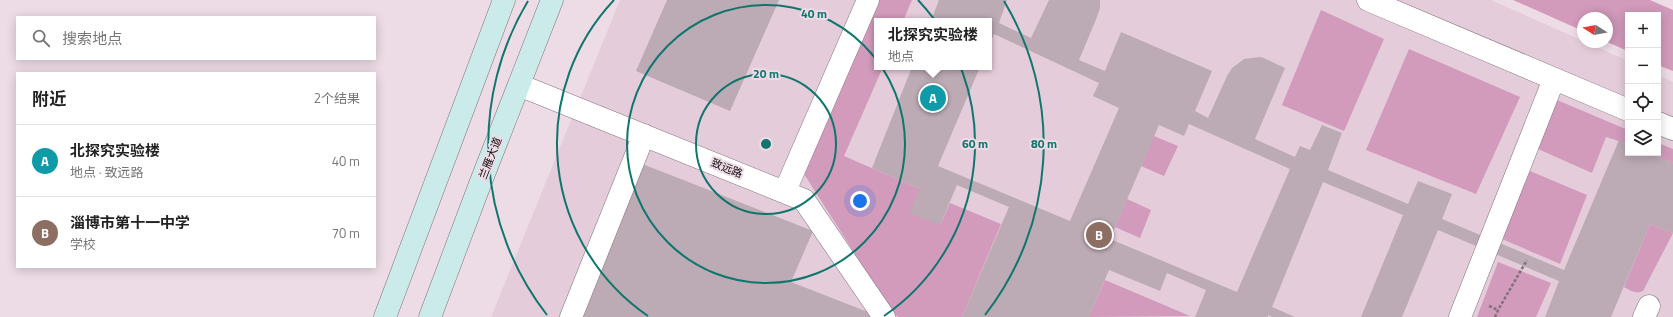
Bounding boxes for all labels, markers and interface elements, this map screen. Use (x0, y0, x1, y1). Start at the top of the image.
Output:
text: 40 m (801, 4, 827, 23)
north arrow (1577, 12, 1613, 48)
map controls (1625, 12, 1661, 156)
button: + (1625, 12, 1661, 48)
search box (16, 16, 376, 60)
popup (874, 18, 992, 70)
text: 北探究实验楼 (888, 23, 978, 46)
icon: search (30, 27, 52, 49)
text: 搜索地点 (62, 27, 122, 50)
text: 地点 (888, 46, 914, 66)
button: − (1625, 48, 1661, 84)
text: 20 m (753, 64, 779, 83)
pin: A (920, 83, 946, 113)
button: locate (1625, 84, 1661, 120)
text: 附近 (32, 86, 66, 112)
text: 2个结果 (314, 88, 360, 108)
button: layers (1625, 120, 1661, 156)
text: 60 m (962, 134, 988, 153)
text: 80 m (1031, 134, 1057, 153)
street label: 兰雁大道 (475, 135, 505, 181)
centre of rings (759, 137, 773, 151)
text: 北探究实验楼 (70, 139, 160, 162)
text: A (41, 151, 49, 171)
text: 40 m (332, 151, 360, 171)
street label: 致远路 (709, 154, 745, 182)
text: 地点 · 致远路 (70, 162, 144, 182)
your location (850, 191, 870, 211)
text: 淄博市第十一中学 (70, 211, 190, 234)
pin: B (1086, 220, 1112, 250)
text: B (41, 223, 49, 243)
text: 70 m (332, 223, 360, 243)
text: 学校 (70, 234, 96, 254)

